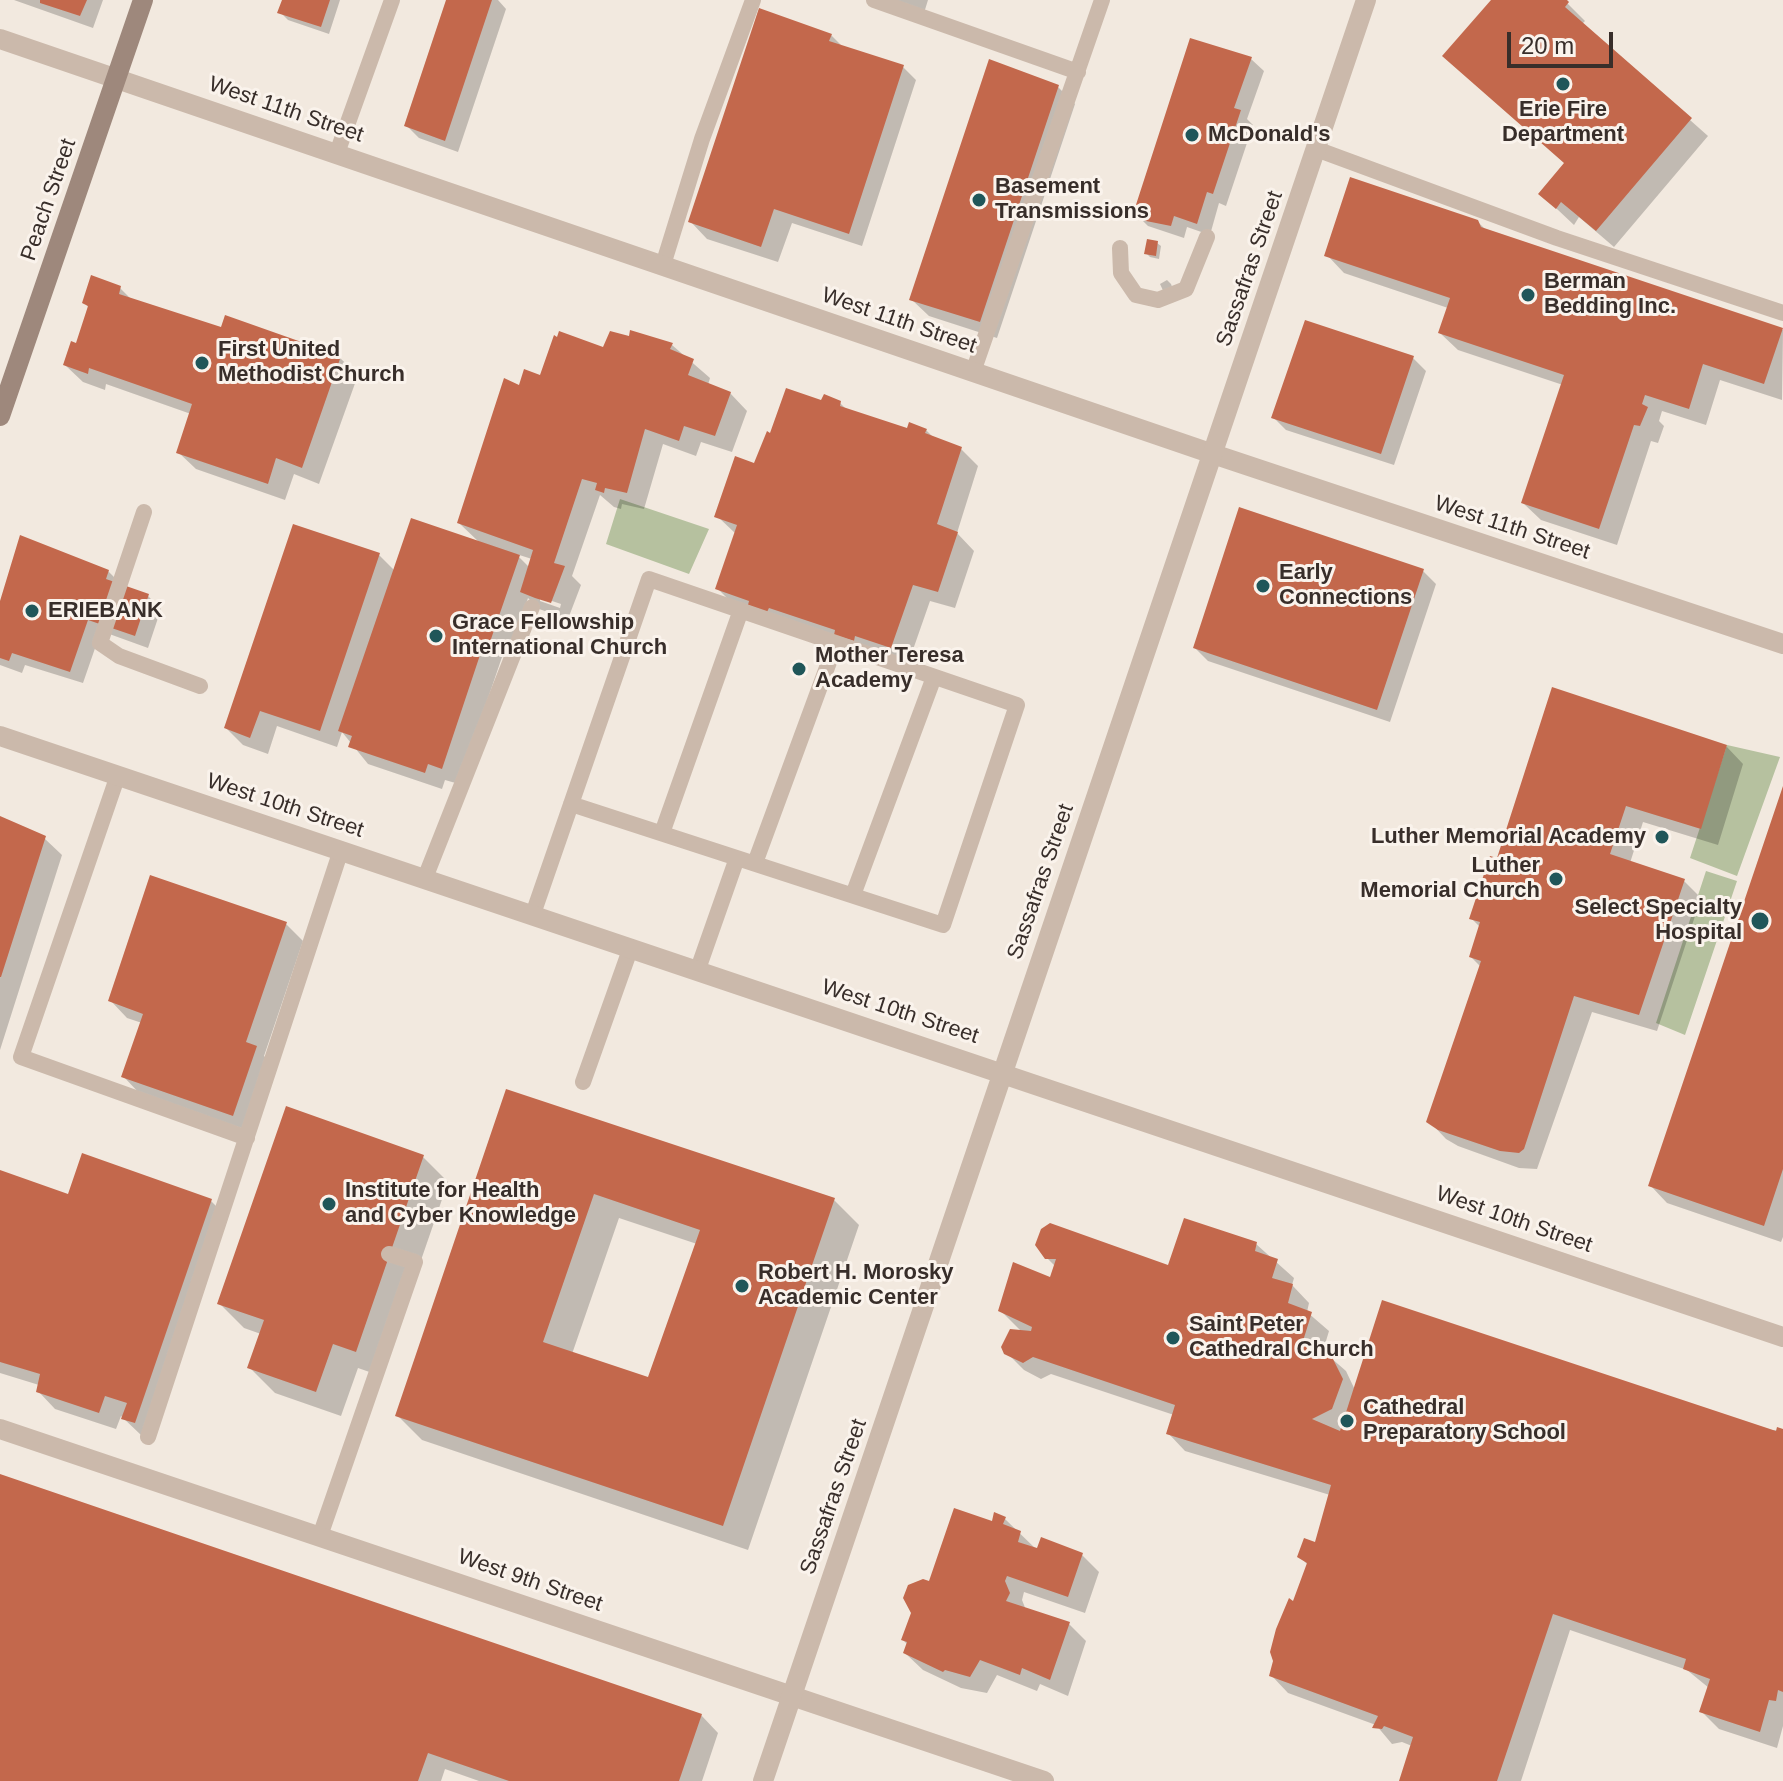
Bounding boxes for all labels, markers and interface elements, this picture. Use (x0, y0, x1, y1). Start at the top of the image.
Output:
scale bar (1511, 16, 1617, 66)
text: 20 m (1521, 32, 1574, 59)
street label: West 11th Street (205, 71, 367, 149)
marker: Erie Fire Department (1554, 75, 1572, 93)
place label: Erie Fire Department (1502, 97, 1624, 148)
place label: McDonald's (1208, 122, 1331, 148)
marker: McDonald's (1183, 126, 1201, 144)
street label: Peach Street (16, 136, 82, 264)
place label: Basement Transmissions (995, 174, 1149, 226)
street label: Sassafras Street (1211, 188, 1289, 350)
marker: Basement Transmissions (970, 191, 988, 209)
place label: Berman Bedding Inc. (1544, 269, 1676, 320)
street label: West 11th Street (818, 282, 980, 360)
marker: Berman Bedding Inc. (1519, 286, 1537, 304)
place label: First United Methodist Church (218, 337, 405, 388)
marker: First United Methodist Church (193, 354, 211, 372)
street label: West 11th Street (1431, 490, 1593, 566)
place label: Early Connections (1279, 560, 1412, 612)
marker: Early Connections (1254, 577, 1272, 595)
place label: ERIEBANK (48, 598, 163, 624)
marker: ERIEBANK (23, 602, 41, 620)
place label: Grace Fellowship International Church (452, 610, 667, 662)
marker: Grace Fellowship International Church (427, 627, 445, 645)
place label: Mother Teresa Academy (815, 643, 964, 694)
marker: Mother Teresa Academy (790, 660, 808, 678)
street label: West 10th Street (203, 768, 367, 844)
street label: Sassafras Street (1002, 801, 1080, 963)
place label: Luther Memorial Academy (1371, 824, 1646, 850)
marker: Luther Memorial Academy (1653, 828, 1671, 846)
place label: Luther Memorial Church (1360, 853, 1540, 904)
marker: Luther Memorial Church (1547, 870, 1565, 888)
place label: Select Specialty Hospital (1574, 895, 1742, 946)
marker: Select Specialty Hospital (1749, 910, 1771, 932)
street label: West 10th Street (818, 974, 982, 1050)
place label: Institute for Health and Cyber Knowledge (345, 1178, 576, 1230)
street label: West 10th Street (1432, 1181, 1596, 1259)
marker: Institute for Health and Cyber Knowledge (320, 1195, 338, 1213)
place label: Robert H. Morosky Academic Center (758, 1260, 954, 1312)
marker: Robert H. Morosky Academic Center (733, 1277, 751, 1295)
place label: Saint Peter Cathedral Church (1189, 1312, 1374, 1364)
marker: Saint Peter Cathedral Church (1164, 1329, 1182, 1347)
place label: Cathedral Preparatory School (1363, 1395, 1566, 1446)
marker: Cathedral Preparatory School (1338, 1412, 1356, 1430)
street label: Sassafras Street (795, 1416, 873, 1578)
street label: West 9th Street (454, 1544, 606, 1618)

